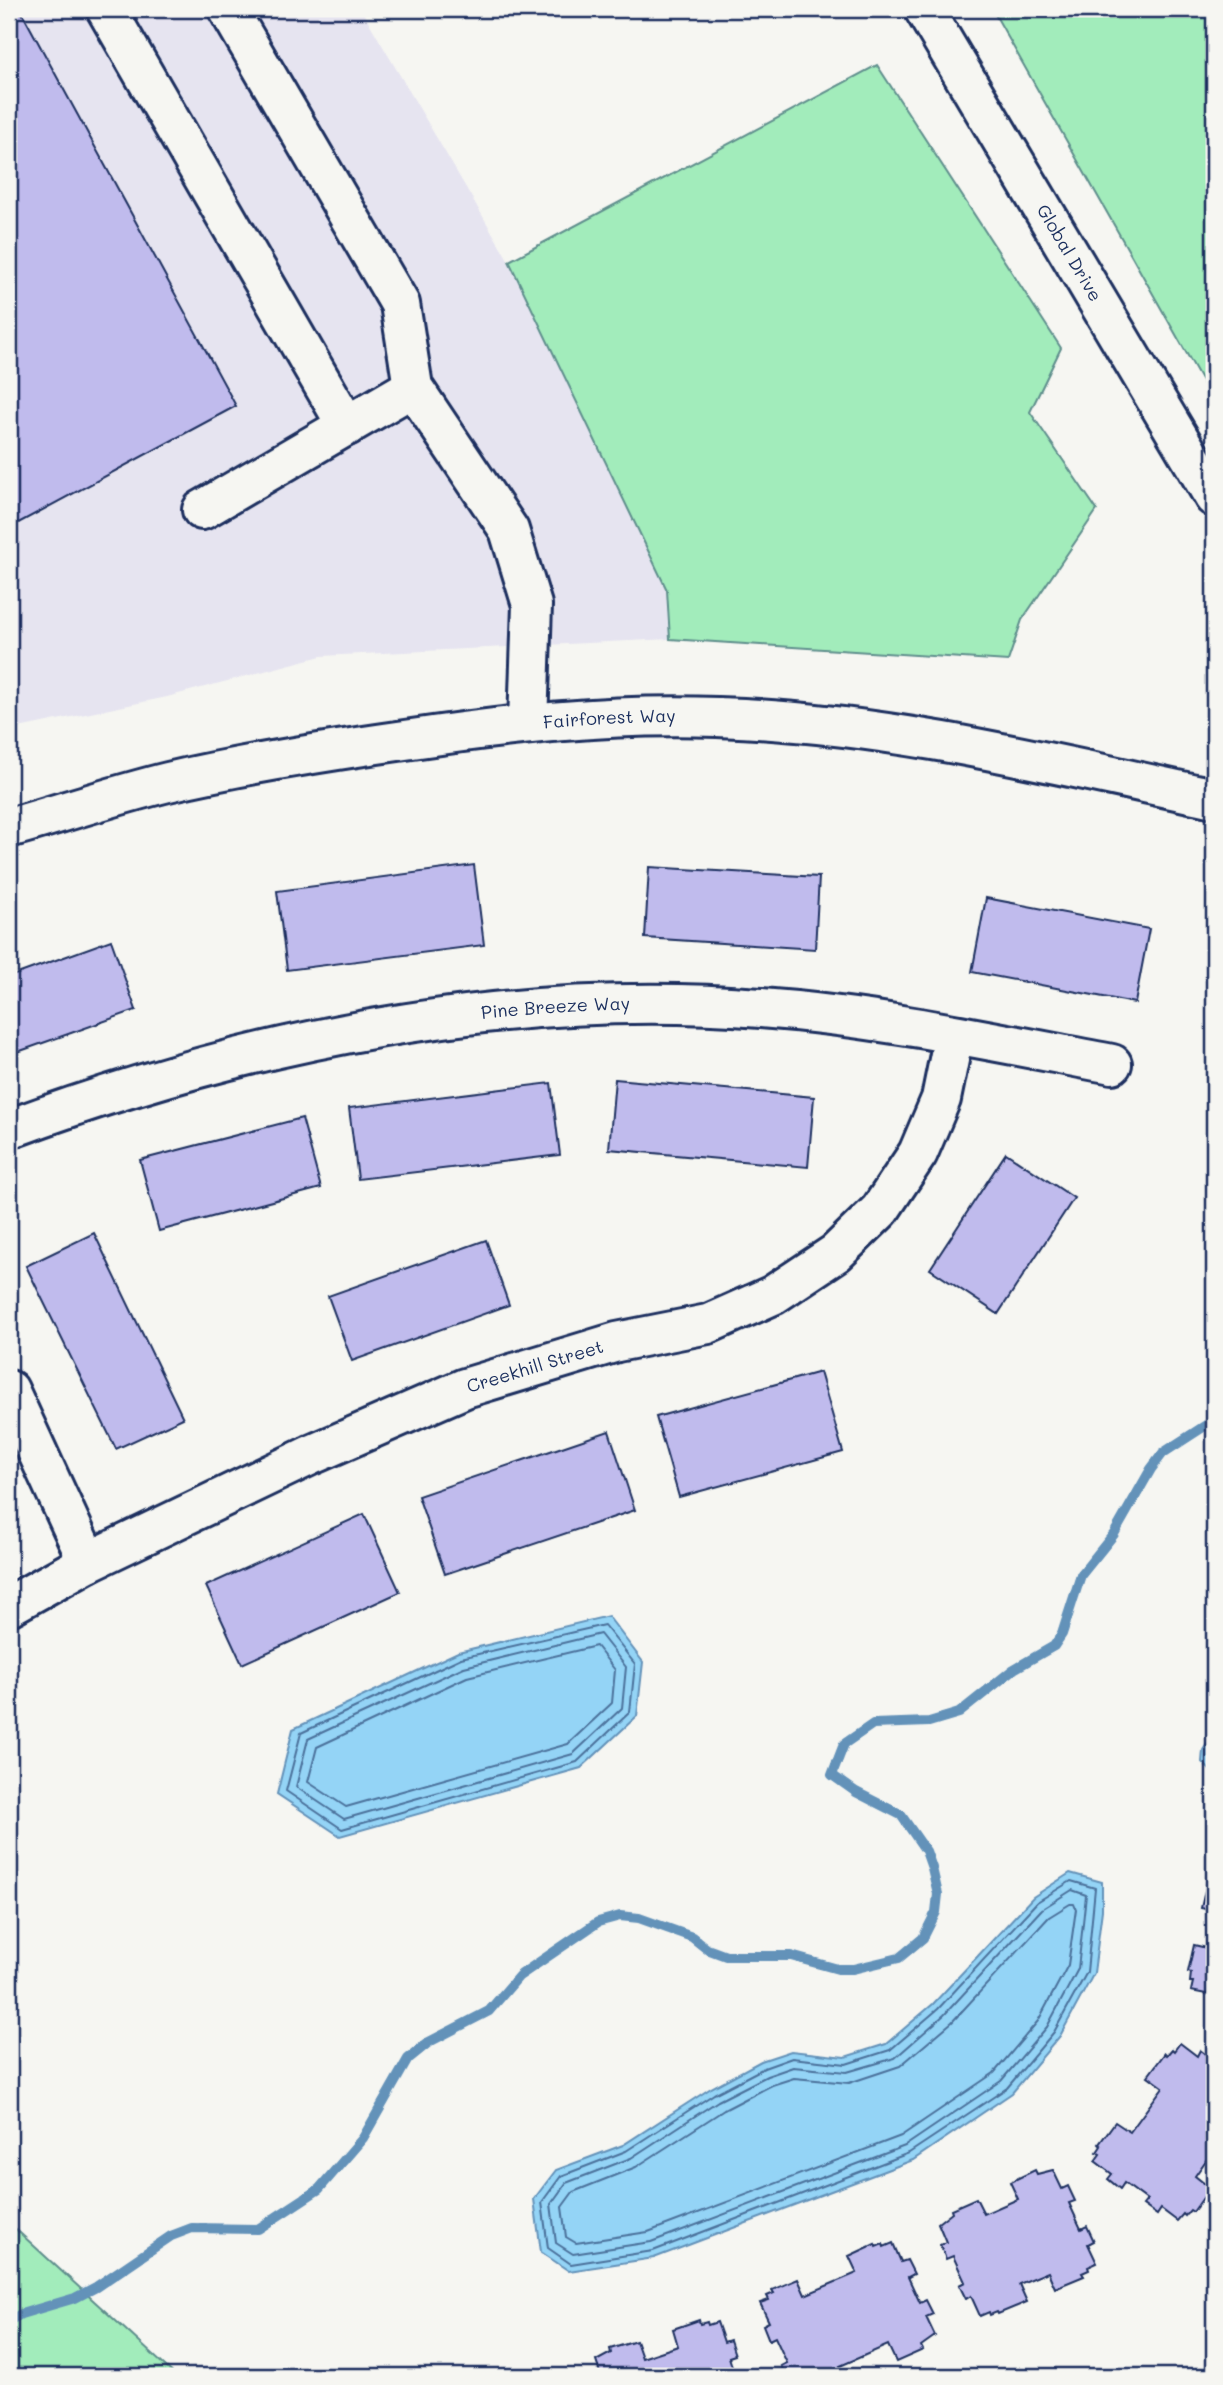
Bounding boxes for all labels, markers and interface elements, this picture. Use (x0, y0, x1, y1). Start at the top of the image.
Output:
street label: Global Drive (1032, 200, 1108, 306)
street label: Fairforest Way (542, 703, 676, 734)
street label: Pine Breeze Way (480, 991, 630, 1024)
street label: Creekhill Street (464, 1334, 606, 1398)

